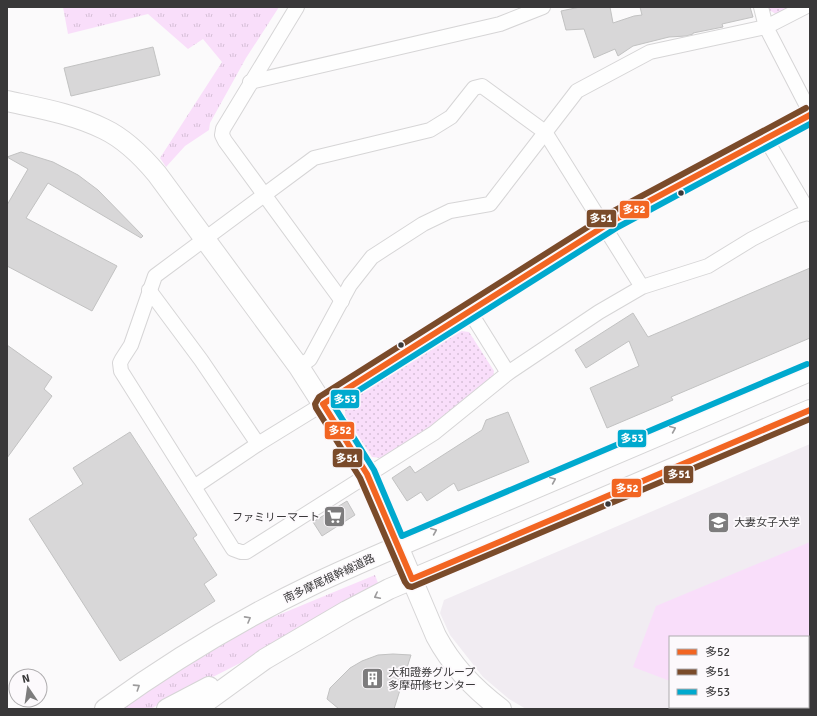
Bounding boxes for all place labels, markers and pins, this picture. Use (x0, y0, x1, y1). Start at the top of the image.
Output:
unlabelled marker (676, 188, 686, 198)
unlabelled marker (396, 340, 406, 350)
unlabelled marker (603, 499, 613, 509)
supermarket icon: ファミリーマート (322, 504, 348, 530)
school or university icon: 大妻女子大学 (705, 509, 731, 535)
place label: ファミリーマート (232, 511, 320, 524)
place label: 大妻女子大学 (734, 516, 800, 529)
building icon: 大和證券グループ 多摩研修センター (359, 665, 385, 691)
place label: 大和證券グループ 多摩研修センター (388, 666, 476, 692)

